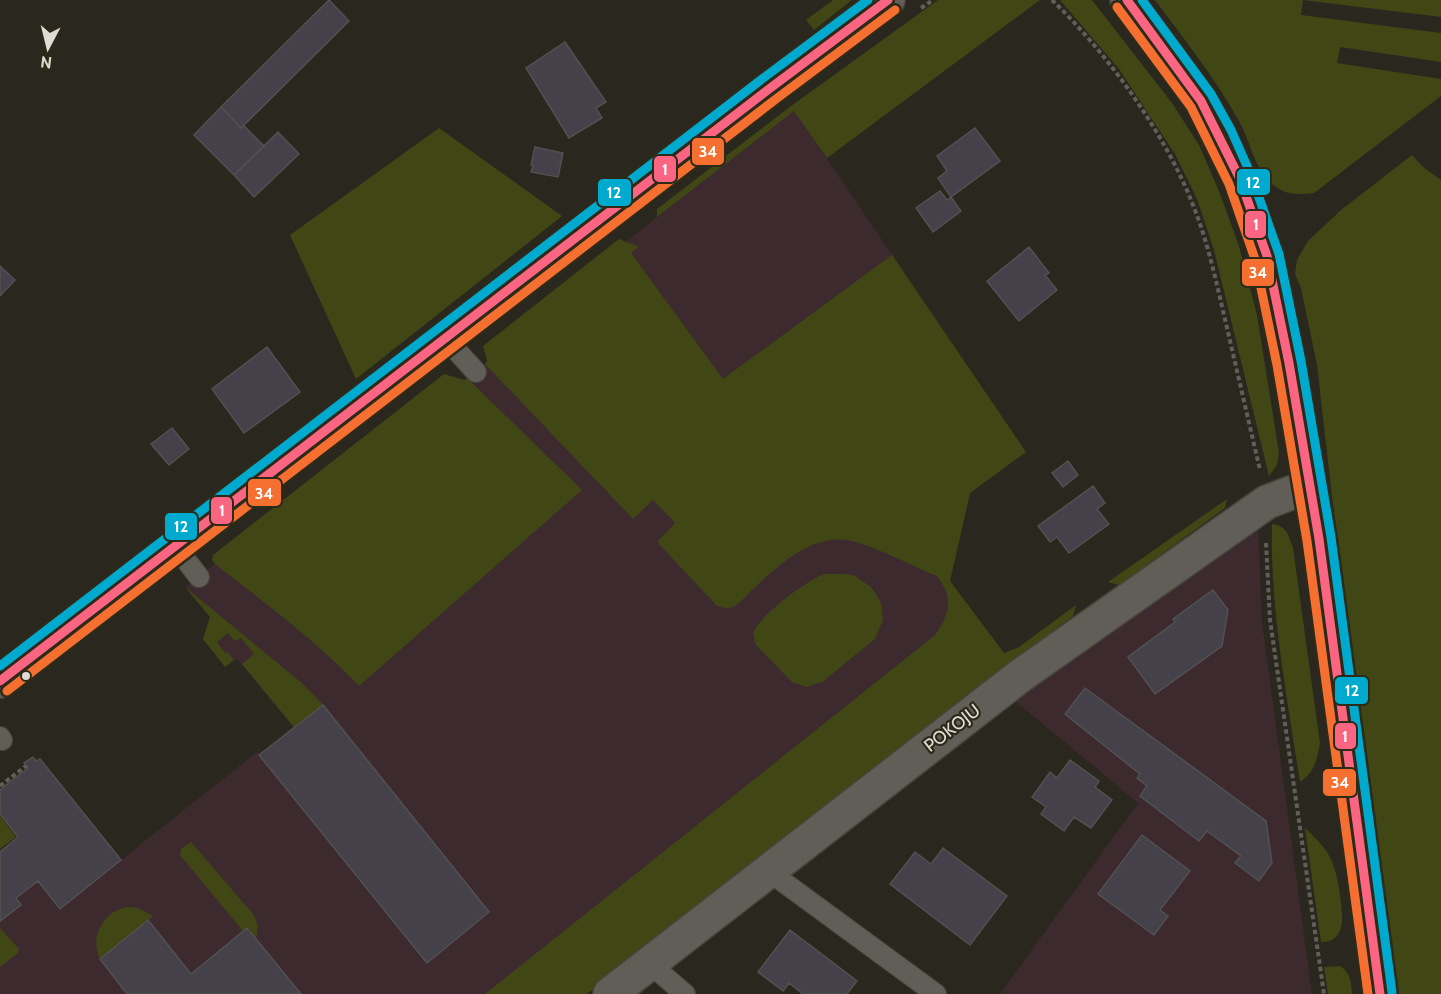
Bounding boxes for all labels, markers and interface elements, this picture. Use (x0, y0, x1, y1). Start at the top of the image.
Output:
north arrow (18, 18, 78, 78)
text: N (39, 52, 53, 73)
line badge: 34 (691, 137, 725, 166)
text: 34 (699, 142, 717, 161)
line badge: 1 (653, 155, 677, 183)
text: 1 (662, 160, 668, 179)
line badge: 12 (1236, 168, 1271, 196)
text: 12 (1246, 173, 1260, 192)
line badge: 12 (597, 178, 632, 207)
text: 12 (607, 183, 621, 202)
line badge: 1 (1244, 210, 1267, 239)
text: 1 (1253, 215, 1259, 234)
line badge: 34 (1241, 258, 1275, 287)
text: 34 (1249, 263, 1267, 282)
line badge: 34 (247, 478, 282, 507)
text: 34 (255, 484, 273, 503)
line badge: 1 (210, 496, 233, 525)
text: 1 (219, 501, 225, 520)
line badge: 12 (164, 512, 198, 541)
text: 12 (174, 517, 188, 536)
unlabelled marker (20, 670, 32, 682)
line badge: 12 (1334, 676, 1369, 705)
text: 12 (1345, 681, 1359, 700)
street label: POKOJU (919, 699, 985, 757)
line badge: 1 (1334, 722, 1357, 750)
text: 1 (1342, 727, 1348, 746)
line badge: 34 (1322, 768, 1357, 797)
text: 34 (1331, 773, 1349, 792)

